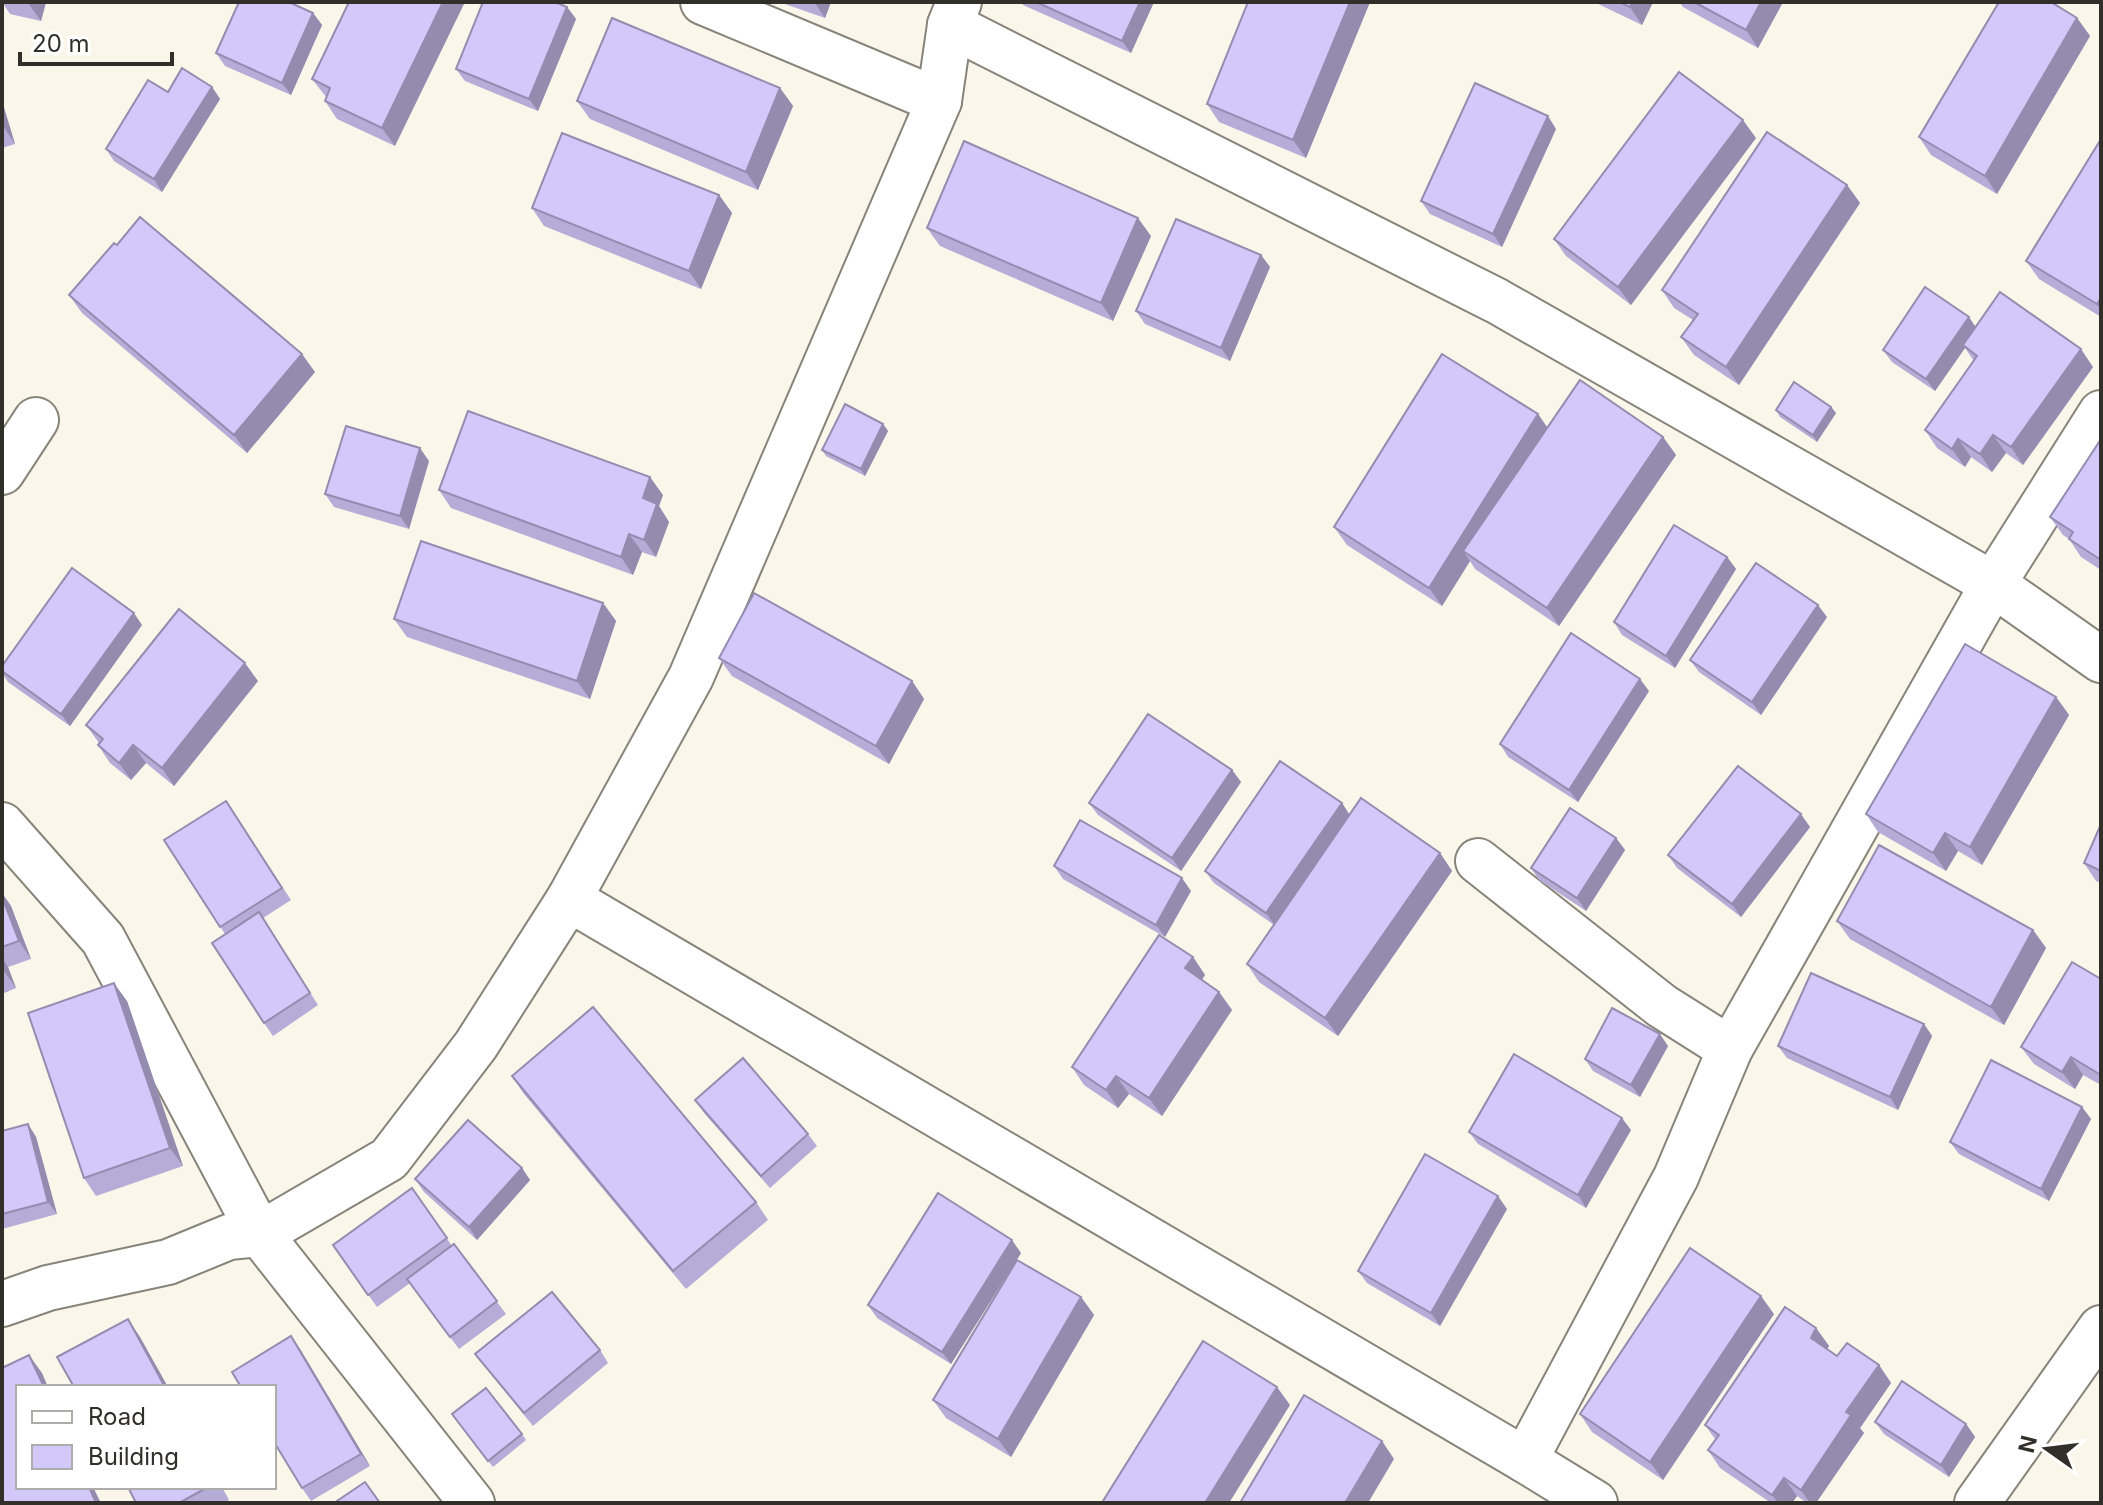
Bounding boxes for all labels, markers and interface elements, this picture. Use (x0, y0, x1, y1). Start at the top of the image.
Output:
scale bar (20, 16, 172, 66)
text: 20 m (32, 29, 90, 58)
legend (16, 1385, 276, 1489)
text: Road (88, 1402, 146, 1431)
north arrow (2007, 1409, 2087, 1489)
text: N (2013, 1433, 2042, 1455)
text: Building (88, 1442, 179, 1471)

